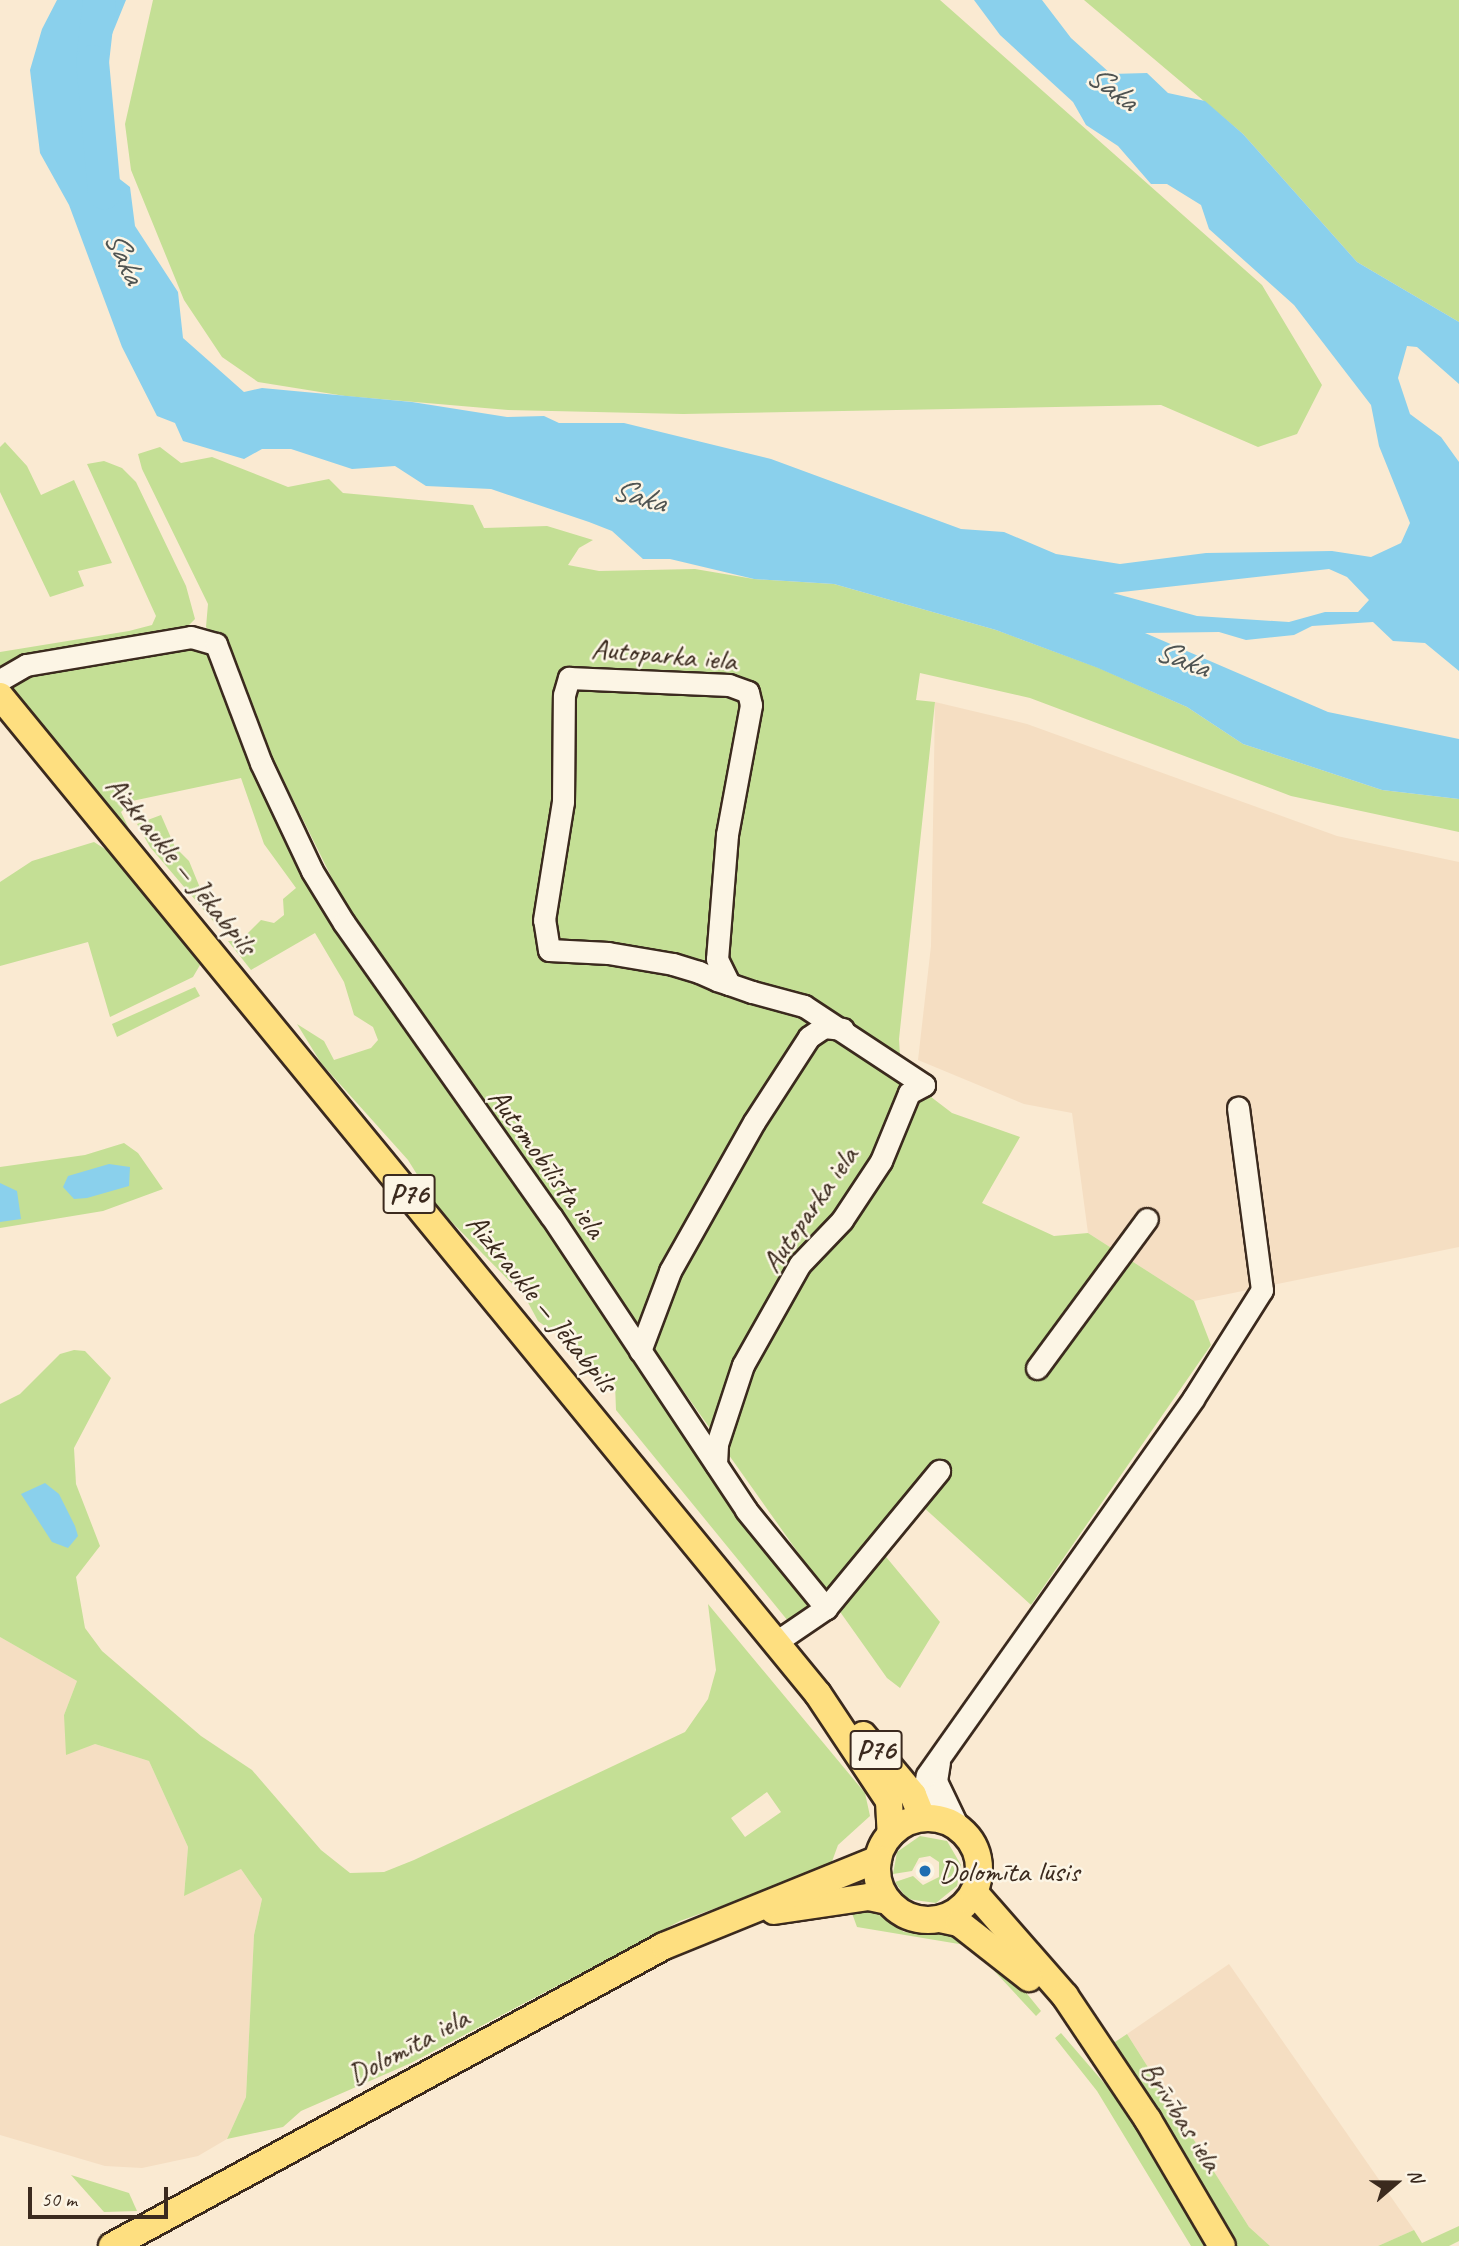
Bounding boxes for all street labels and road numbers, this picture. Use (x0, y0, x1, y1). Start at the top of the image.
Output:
street label: Autoparka iela (590, 630, 738, 678)
street label: Aizkraukle — Jēkabpils (99, 768, 265, 962)
street label: Automobīlista iela (480, 1081, 614, 1245)
street label: Autoparka iela (753, 1139, 865, 1279)
road number: P76 (381, 1170, 437, 1218)
street label: Aizkraukle — Jēkabpils (459, 1206, 625, 1400)
road number: P76 (848, 1726, 904, 1774)
street label: Dolomīta iela (342, 1999, 474, 2093)
street label: Brīvības iela (1133, 2054, 1231, 2178)

